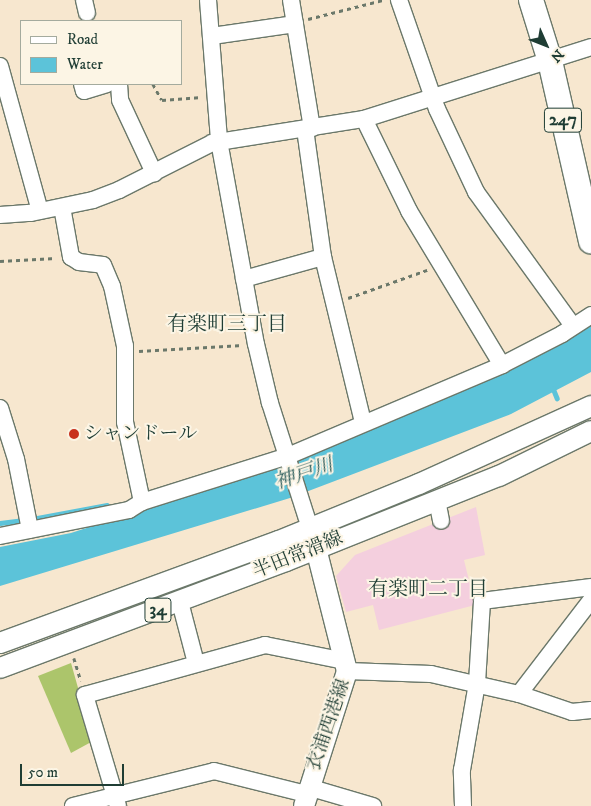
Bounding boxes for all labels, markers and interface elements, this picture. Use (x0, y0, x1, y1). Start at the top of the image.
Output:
legend (20, 20, 182, 85)
north arrow (521, 20, 571, 70)
text: Road (67, 30, 98, 49)
text: N (546, 45, 567, 66)
text: Water (67, 55, 103, 74)
road number: 247 (543, 104, 583, 136)
district label: 有楽町三丁目 (167, 312, 287, 336)
place label: シャンドール (84, 423, 198, 445)
marker: シャンドール (68, 428, 80, 440)
water label: 神戸川 (272, 453, 336, 495)
street label: 半田常滑線 (250, 527, 346, 583)
district label: 有楽町二丁目 (368, 577, 488, 601)
road number: 34 (144, 594, 172, 626)
street label: 衣浦西港線 (303, 676, 355, 774)
scale bar (22, 754, 126, 786)
text: 50 m (28, 763, 58, 782)

